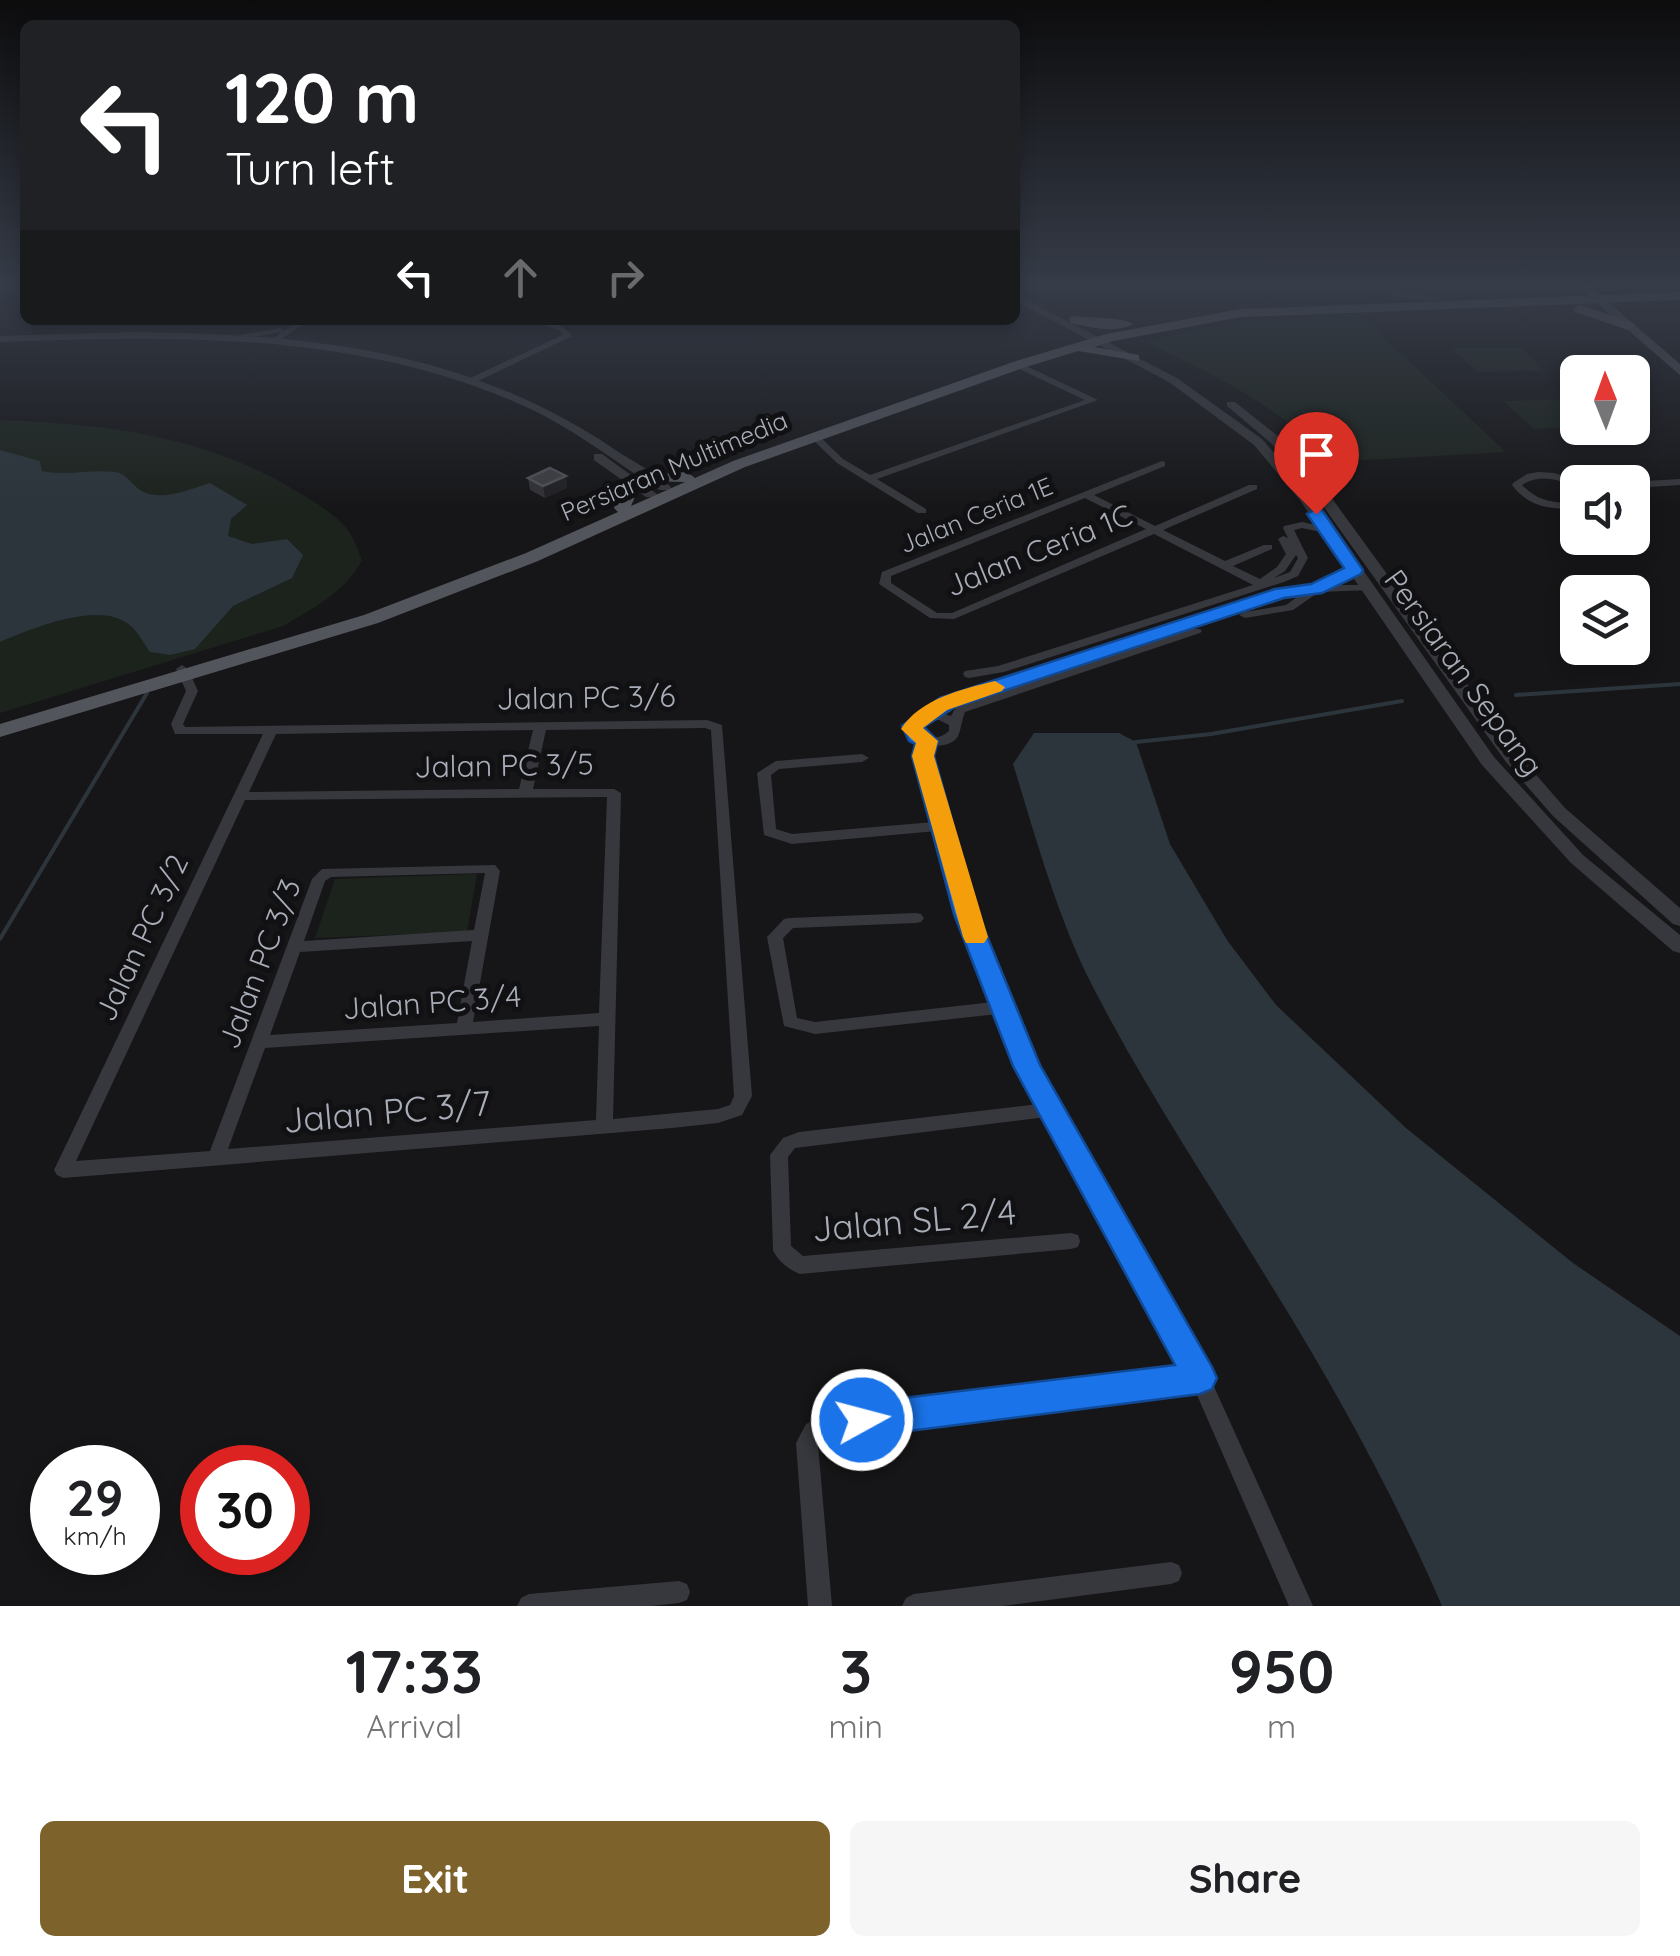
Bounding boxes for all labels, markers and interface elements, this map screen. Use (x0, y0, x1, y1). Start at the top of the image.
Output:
text: 120 m (225, 53, 419, 141)
icon: left (60, 60, 190, 190)
text: Turn left (225, 140, 395, 196)
icon: left (388, 250, 443, 305)
icon: ahead (493, 250, 548, 305)
icon: right (598, 250, 653, 305)
north arrow (1560, 355, 1650, 445)
map controls (1560, 355, 1650, 665)
street label: Persiaran Multimedia (556, 404, 792, 527)
pin (1274, 412, 1359, 515)
icon: arrive (1289, 427, 1344, 482)
button: sound (1560, 465, 1650, 555)
street label: Jalan Ceria 1E (895, 470, 1057, 559)
street label: Jalan Ceria 1C (940, 495, 1137, 605)
street label: Persiaran Sepang (1376, 562, 1551, 783)
button: layers (1560, 575, 1650, 665)
street label: Jalan PC 3/6 (496, 676, 676, 718)
street label: Jalan PC 3/5 (414, 744, 594, 786)
street label: Jalan PC 3/2 (86, 848, 196, 1027)
street label: Jalan PC 3/3 (209, 873, 309, 1054)
street label: Jalan PC 3/4 (341, 977, 522, 1027)
street label: Jalan PC 3/7 (281, 1080, 492, 1142)
street label: Jalan SL 2/4 (810, 1189, 1018, 1251)
position arrow (810, 1368, 914, 1472)
speed limit sign: 30 (180, 1445, 310, 1575)
text: 29 (67, 1466, 123, 1529)
text: km/h (63, 1520, 127, 1551)
text: 17:33 (346, 1633, 483, 1708)
text: 3 (840, 1633, 872, 1708)
text: 950 (1229, 1633, 1334, 1708)
text: Arrival (366, 1706, 462, 1746)
text: min (829, 1706, 883, 1746)
text: m (1267, 1706, 1296, 1746)
button: Exit (40, 1821, 830, 1936)
button: Share (850, 1821, 1640, 1936)

